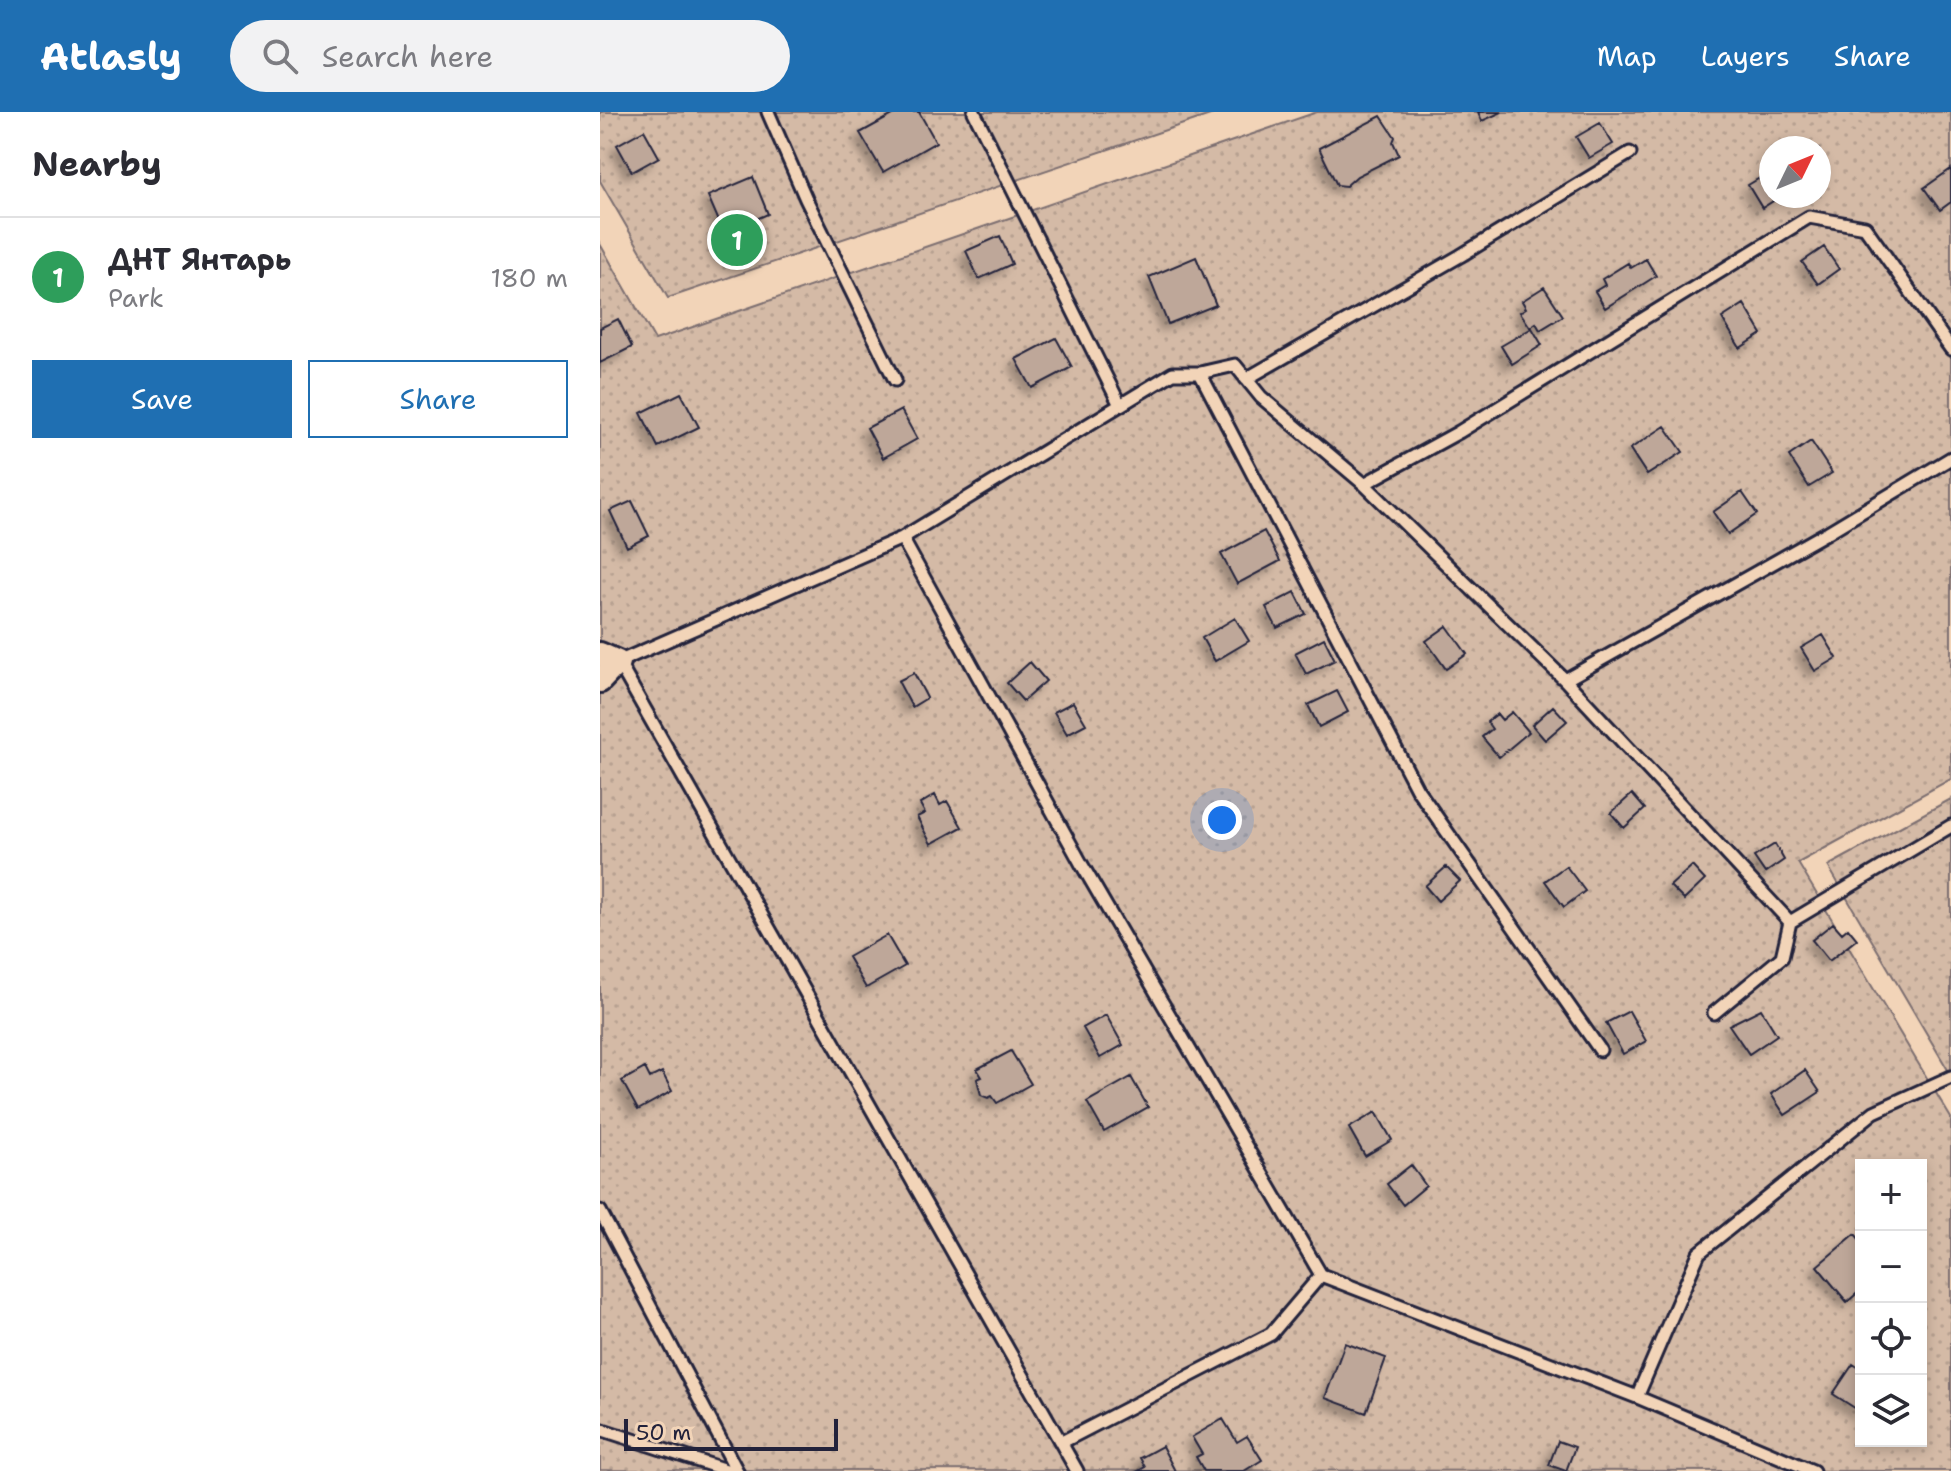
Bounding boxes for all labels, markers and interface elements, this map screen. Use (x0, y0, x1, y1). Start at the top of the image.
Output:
search box (230, 20, 790, 92)
text: Atlasly (40, 31, 182, 82)
icon: search (258, 34, 302, 78)
text: Search here (322, 36, 493, 77)
text: Map (1597, 37, 1657, 75)
text: Layers (1701, 37, 1790, 75)
text: Share (1834, 37, 1911, 75)
north arrow (1759, 136, 1831, 208)
text: Nearby (32, 141, 162, 187)
pin: 1 (711, 210, 763, 270)
text: ДНТ Янтарь (108, 239, 291, 280)
text: 1 (52, 260, 64, 295)
text: 180 m (490, 260, 568, 295)
text: Park (108, 280, 164, 315)
button: Save (32, 360, 292, 438)
button: Share (308, 360, 568, 438)
your location (1202, 800, 1242, 840)
map controls (1855, 1159, 1927, 1447)
button: + (1855, 1159, 1927, 1231)
button: − (1855, 1231, 1927, 1303)
button: locate (1855, 1303, 1927, 1375)
button: layers (1855, 1375, 1927, 1447)
scale bar (624, 1415, 838, 1451)
text: 50 m (636, 1418, 691, 1447)

